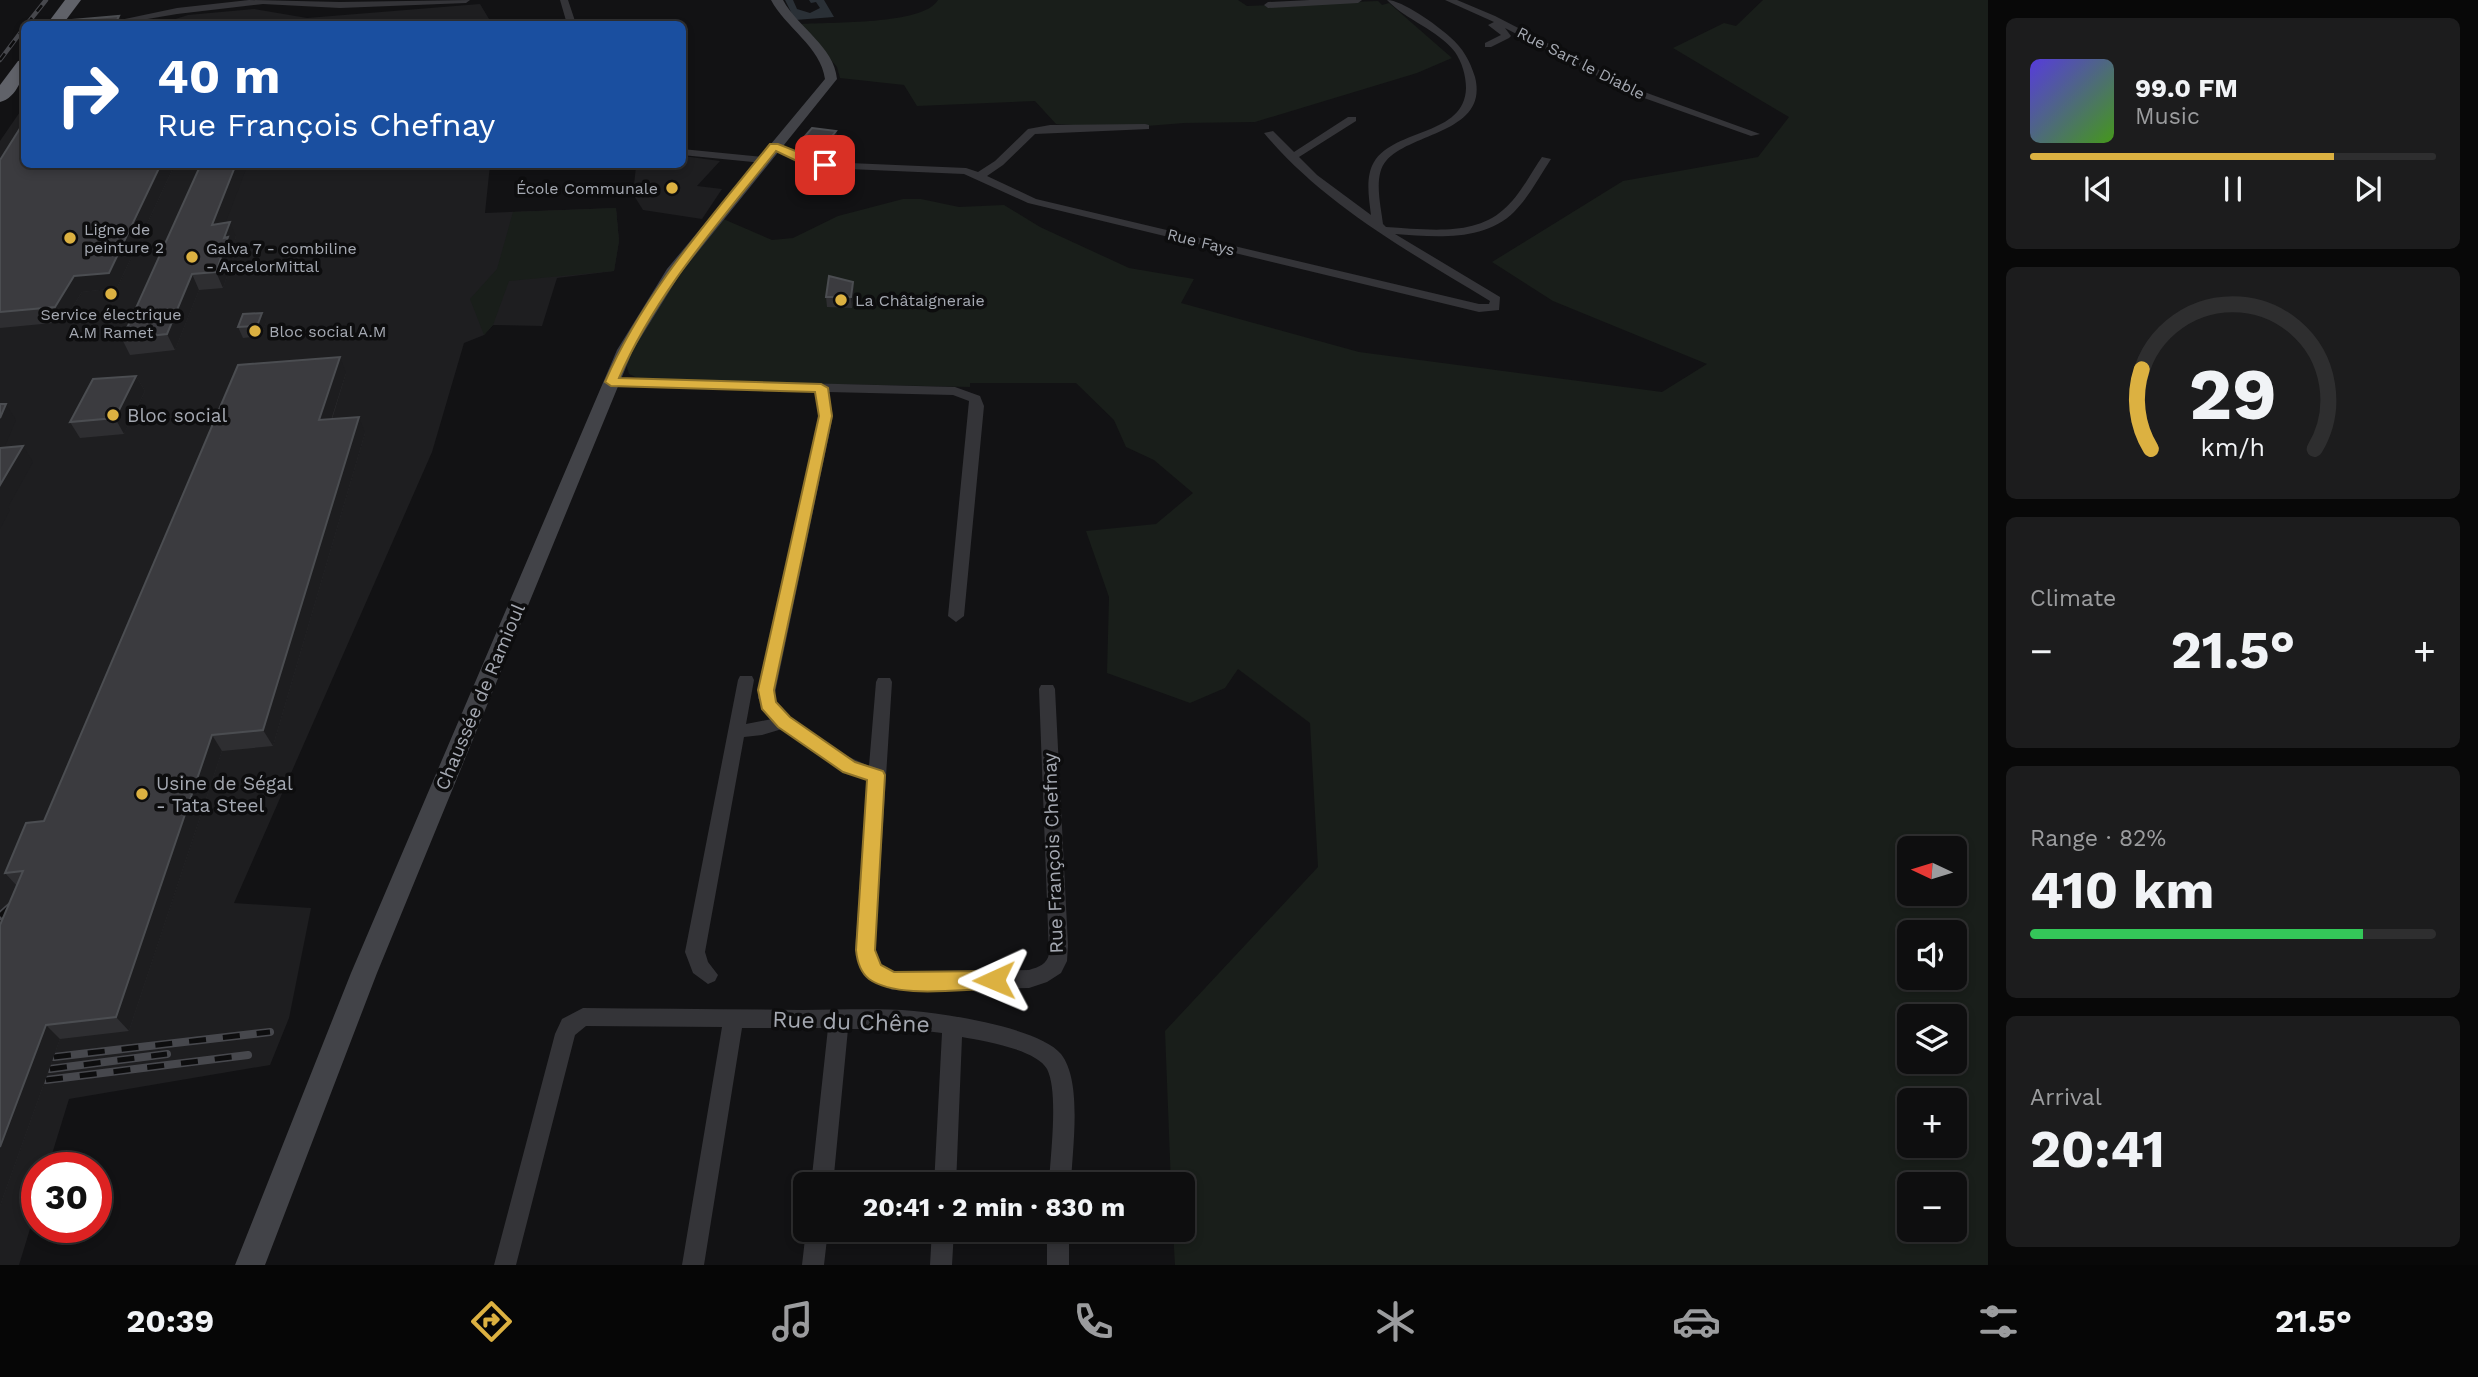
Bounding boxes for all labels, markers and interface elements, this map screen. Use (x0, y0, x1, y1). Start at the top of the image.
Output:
street label: Rue Sart le Diable (1514, 23, 1648, 103)
text: 40 m (157, 47, 280, 105)
icon: right (42, 49, 133, 140)
text: 99.0 FM (2135, 73, 2238, 103)
text: Music (2135, 103, 2200, 130)
text: Rue François Chefnay (157, 106, 495, 144)
pin (795, 135, 855, 195)
icon: arrive (806, 146, 844, 184)
icon: previous (2079, 170, 2117, 208)
icon: pause (2214, 170, 2252, 208)
icon: next (2349, 170, 2387, 208)
place label: École Communale (516, 179, 658, 198)
marker: École Communale (664, 180, 680, 196)
place label: Ligne de peinture 2 (84, 220, 164, 257)
street label: Rue Fays (1165, 224, 1237, 260)
marker: Ligne de peinture 2 (62, 230, 78, 246)
place label: Galva 7 - combiline - ArcelorMittal (206, 239, 357, 276)
marker: Galva 7 - combiline - ArcelorMittal (184, 249, 200, 265)
marker: Service électrique A.M Ramet (103, 286, 119, 302)
place label: La Châtaigneraie (855, 291, 985, 310)
marker: La Châtaigneraie (833, 292, 849, 308)
place label: Service électrique A.M Ramet (40, 305, 182, 342)
place label: Bloc social A.M (269, 322, 386, 341)
marker: Bloc social A.M (247, 323, 263, 339)
text: 29 (2189, 352, 2277, 438)
place label: Bloc social (127, 404, 228, 427)
marker: Bloc social (105, 407, 121, 423)
text: km/h (2201, 433, 2265, 462)
text: Climate (2030, 585, 2116, 612)
street label: Chaussée de Ramioul (430, 600, 530, 794)
text: 21.5° (2171, 620, 2295, 681)
text: − (2030, 629, 2053, 673)
text: + (2413, 629, 2436, 673)
street label: Rue François Chefnay (1038, 752, 1068, 954)
place label: Usine de Ségal - Tata Steel (156, 772, 293, 817)
marker: Usine de Ségal - Tata Steel (134, 786, 150, 802)
text: Range · 82% (2030, 825, 2166, 852)
north arrow (1897, 836, 1967, 906)
map controls (1897, 836, 1967, 1242)
text: 410 km (2030, 860, 2214, 921)
button: sound (1897, 920, 1967, 990)
position arrow (957, 943, 1031, 1017)
button: layers (1897, 1004, 1967, 1074)
street label: Rue du Chêne (772, 1006, 930, 1038)
text: Arrival (2030, 1084, 2102, 1111)
button: + (1897, 1088, 1967, 1158)
text: 20:41 (2030, 1119, 2165, 1180)
speed limit sign: 30 (21, 1152, 112, 1243)
button: − (1897, 1172, 1967, 1242)
text: 20:41 · 2 min · 830 m (863, 1192, 1125, 1222)
icon: directions (467, 1297, 516, 1346)
icon: music (768, 1297, 817, 1346)
icon: phone (1069, 1297, 1118, 1346)
icon: climate (1371, 1297, 1420, 1346)
icon: car (1672, 1297, 1721, 1346)
icon: filters (1974, 1297, 2023, 1346)
text: 20:39 (126, 1302, 214, 1340)
text: 21.5° (2275, 1302, 2352, 1340)

